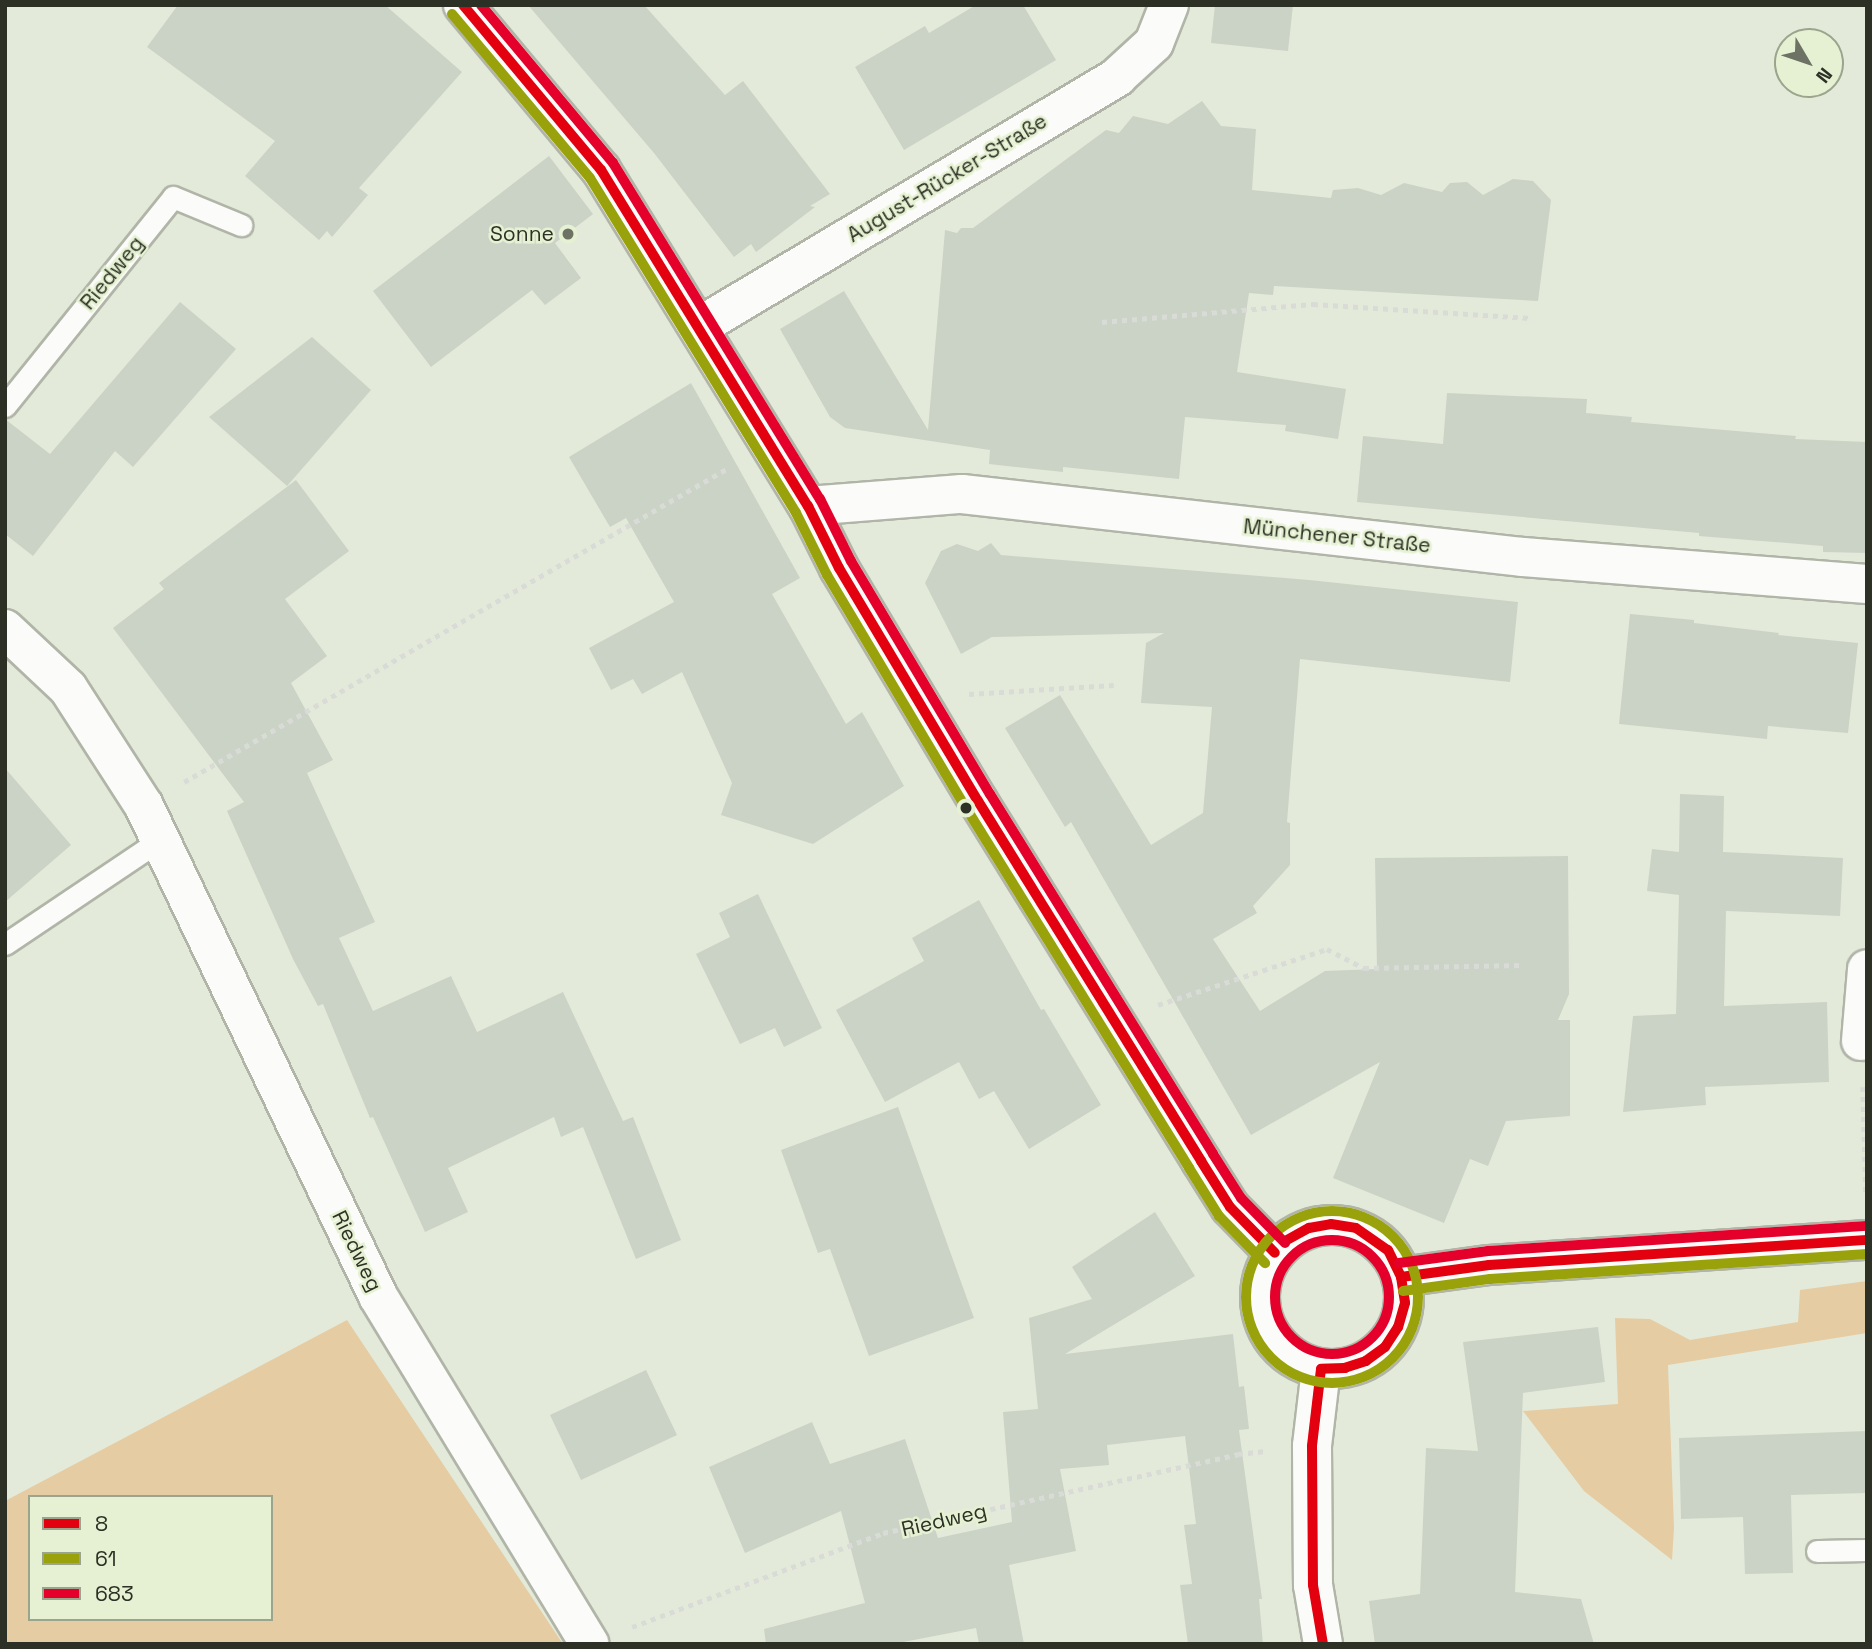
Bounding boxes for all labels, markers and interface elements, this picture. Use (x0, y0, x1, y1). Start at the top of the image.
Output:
north arrow (1774, 28, 1844, 98)
text: N (1810, 62, 1838, 88)
street label: August-Rücker-Straße (842, 108, 1052, 248)
place label: Sonne (490, 221, 554, 247)
marker: Sonne (560, 226, 576, 242)
street label: Riedweg (75, 231, 149, 315)
street label: Münchener Straße (1242, 514, 1432, 558)
unlabelled marker (959, 801, 973, 815)
street label: Riedweg (327, 1206, 387, 1296)
legend (28, 1495, 273, 1621)
street label: Riedweg (899, 1498, 989, 1542)
text: 8 (95, 1510, 108, 1537)
text: 61 (95, 1545, 117, 1572)
text: 683 (95, 1580, 134, 1607)

